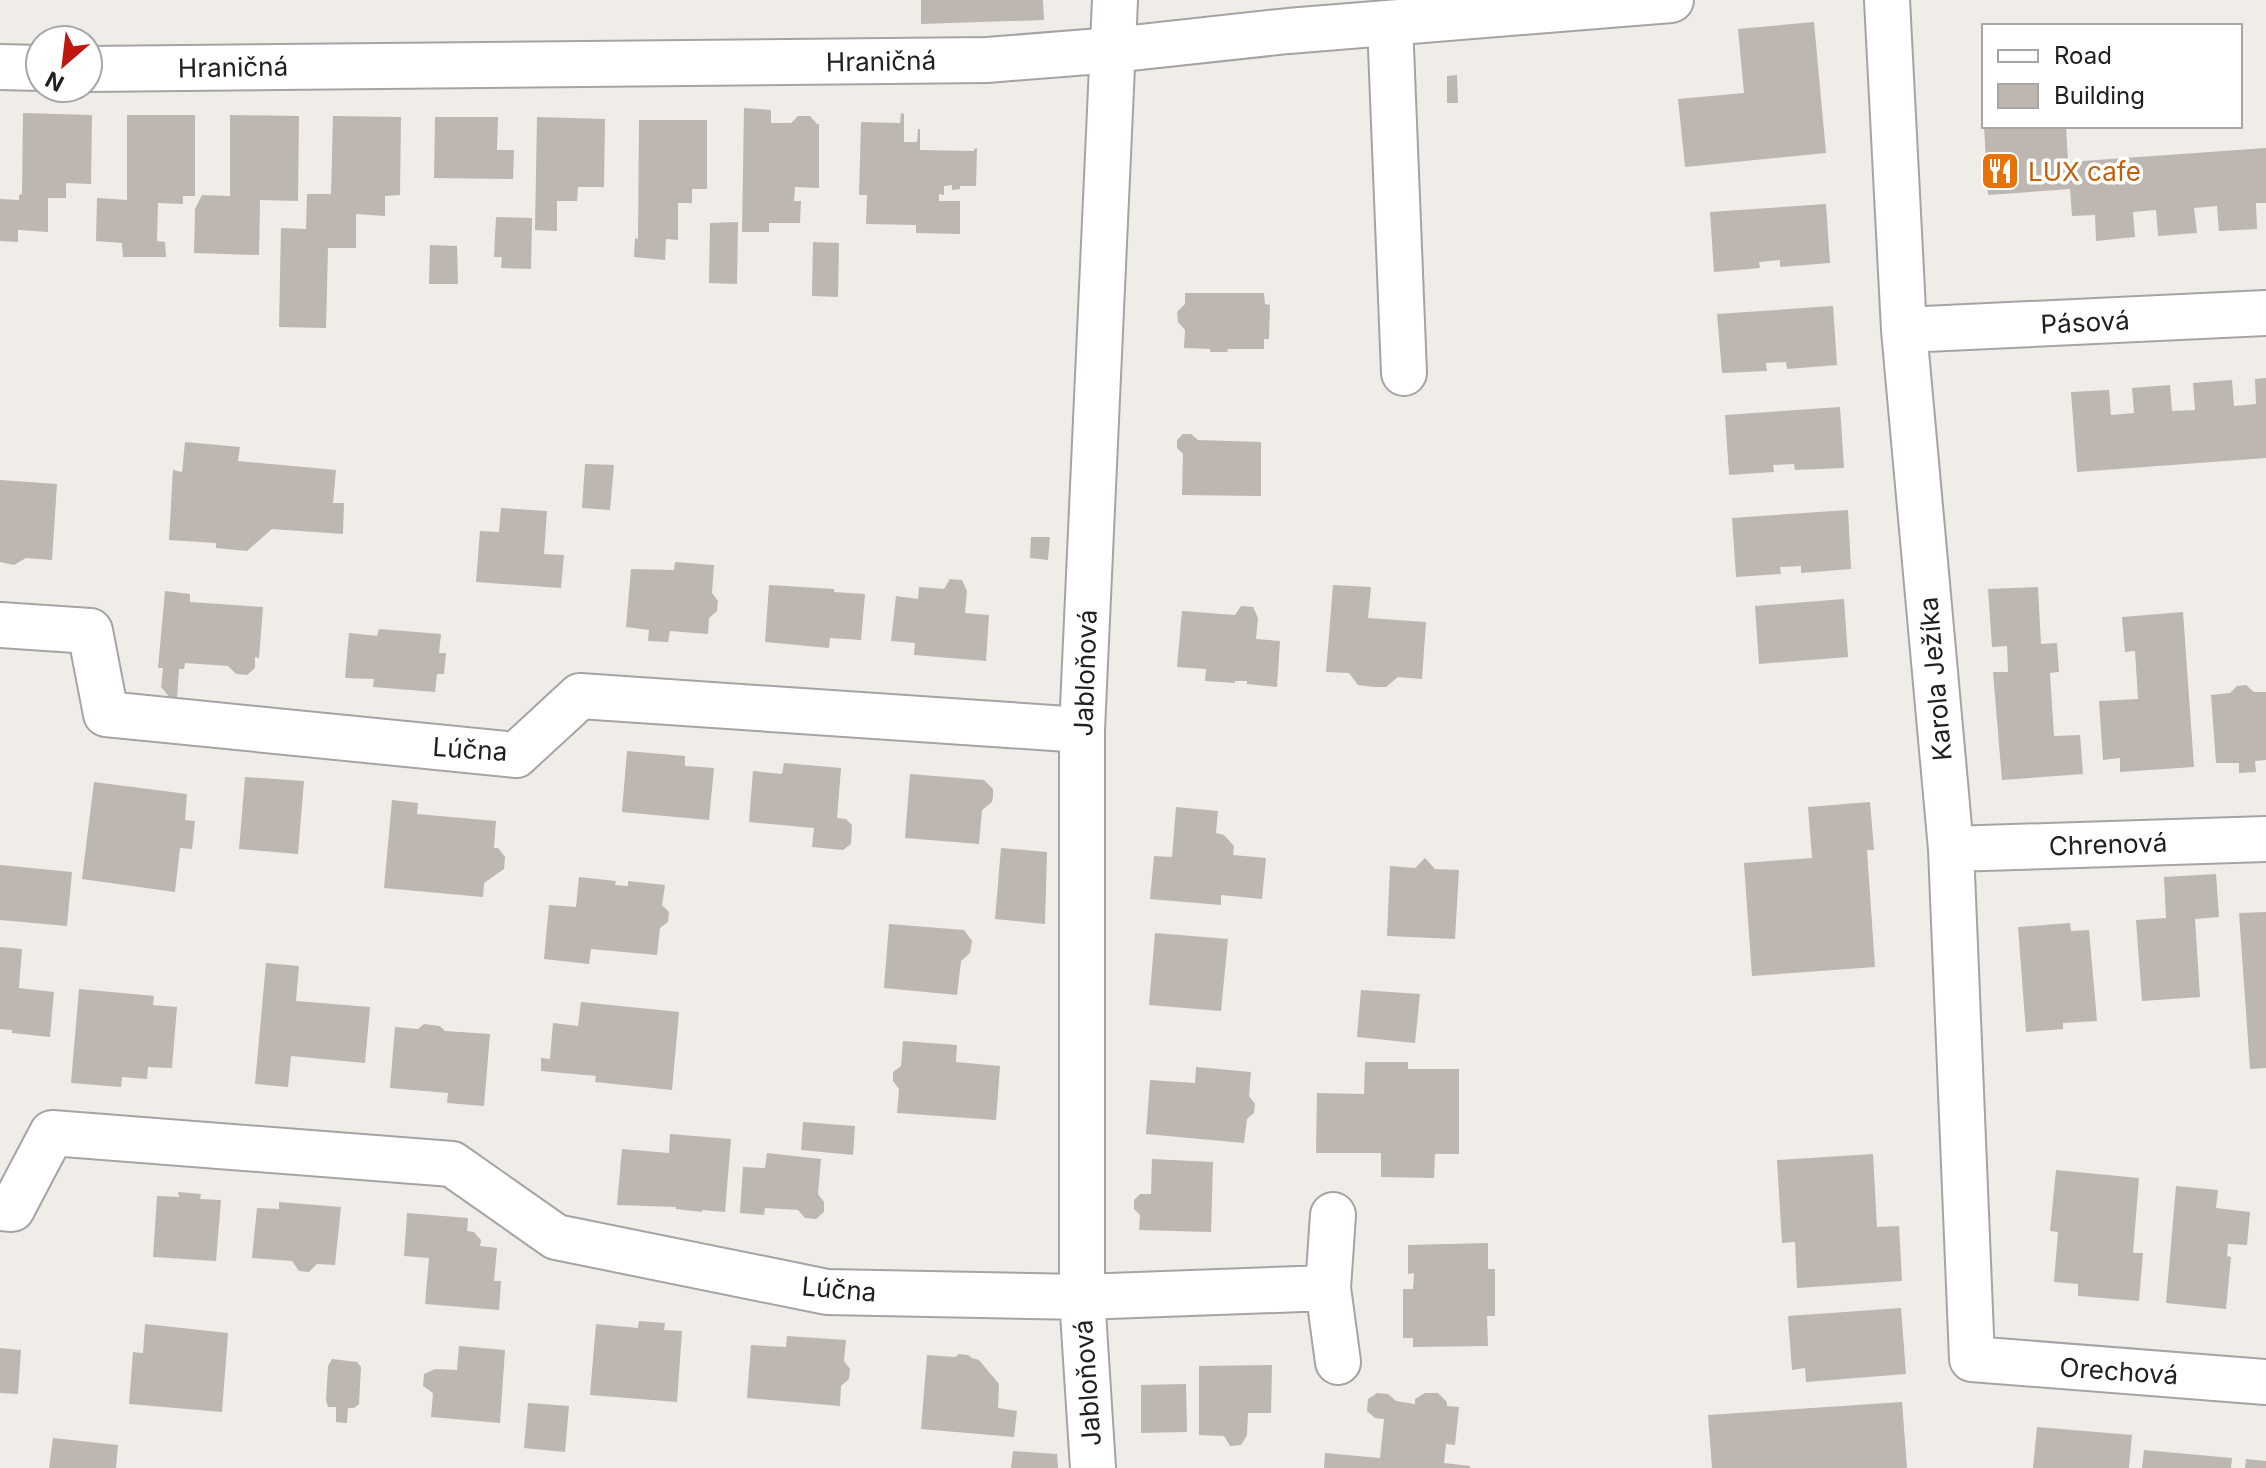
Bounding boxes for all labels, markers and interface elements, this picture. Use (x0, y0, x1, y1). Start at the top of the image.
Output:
north arrow (24, 24, 104, 104)
legend (1982, 24, 2242, 128)
text: Road (2054, 41, 2112, 70)
street label: Hraničná (826, 45, 936, 77)
street label: Hraničná (178, 51, 288, 83)
text: N (41, 66, 68, 97)
text: Building (2054, 81, 2145, 110)
restaurant icon: LUX cafe (1979, 150, 2021, 192)
place label: LUX cafe (2028, 156, 2141, 187)
street label: Pásová (2040, 304, 2130, 340)
street label: Karola Ježíka (1912, 596, 1958, 762)
street label: Jabloňová (1067, 609, 1103, 737)
street label: Lúčna (432, 731, 508, 767)
street label: Chrenová (2048, 826, 2168, 862)
street label: Lúčna (800, 1270, 878, 1308)
street label: Jabloňová (1067, 1319, 1107, 1447)
street label: Orechová (2059, 1351, 2179, 1391)

